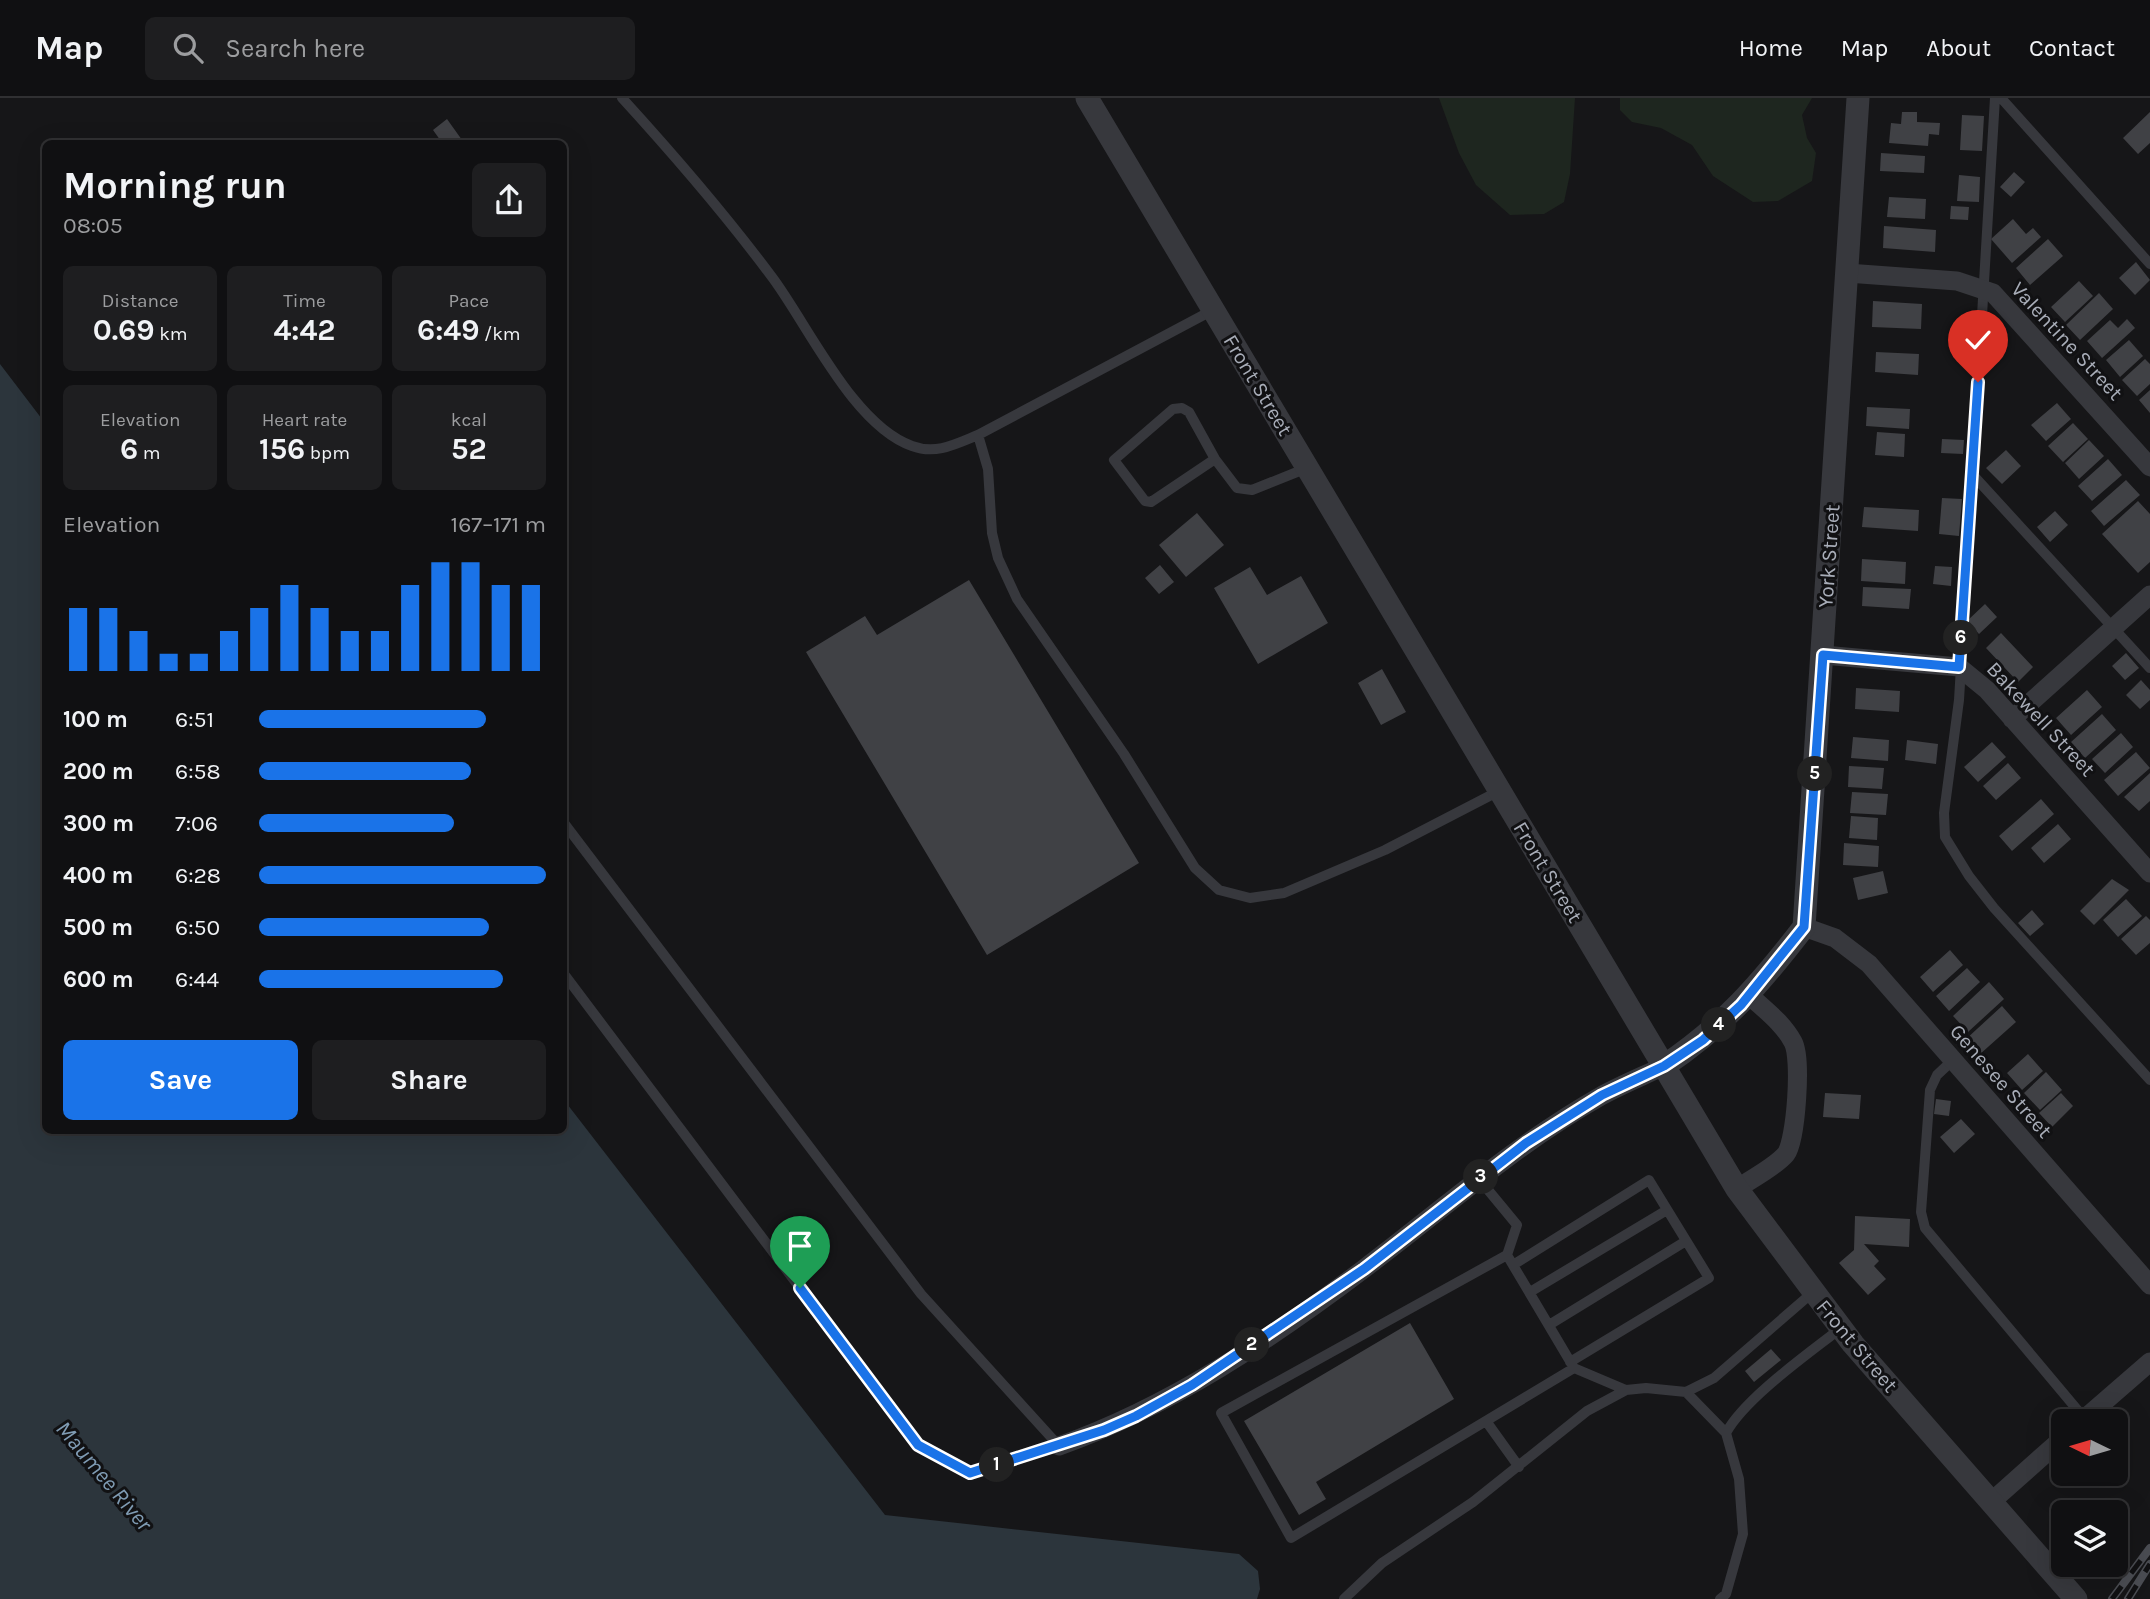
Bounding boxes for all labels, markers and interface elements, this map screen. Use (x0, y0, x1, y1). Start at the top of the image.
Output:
search box (145, 17, 635, 80)
text: Map (35, 29, 103, 67)
icon: search (169, 29, 207, 67)
text: Search here (225, 33, 365, 64)
text: Home (1739, 34, 1803, 62)
text: Map (1841, 34, 1888, 62)
text: About (1926, 34, 1991, 62)
text: Contact (2029, 34, 2115, 62)
text: Morning run (63, 163, 287, 208)
button: share (472, 163, 546, 237)
text: 08:05 (63, 212, 123, 239)
street label: Valentine Street (2006, 277, 2128, 405)
text: Distance (102, 290, 179, 312)
text: Time (283, 290, 326, 312)
text: Pace (449, 290, 489, 312)
pin (1948, 310, 2008, 382)
text: 0.69 (93, 312, 155, 348)
text: 4:42 (274, 312, 335, 348)
text: 6:49 (417, 312, 479, 348)
icon: check (1959, 321, 1997, 359)
text: km (155, 323, 188, 345)
text: /km (479, 323, 521, 345)
street label: Front Street (1219, 330, 1298, 440)
text: Elevation (100, 409, 180, 431)
text: Heart rate (262, 409, 347, 431)
text: kcal (451, 409, 487, 431)
text: 6 (120, 431, 138, 467)
text: 156 (259, 431, 305, 467)
text: 52 (451, 431, 487, 467)
text: m (138, 442, 160, 464)
text: bpm (305, 442, 350, 464)
street label: York Street (1813, 503, 1845, 609)
text: Elevation (63, 511, 160, 538)
text: 167–171 m (451, 511, 546, 538)
pin: 6 (1944, 620, 1979, 656)
text: 6 (1955, 626, 1966, 648)
street label: Bakewell Street (1982, 657, 2100, 781)
text: 100 m (63, 706, 128, 733)
text: 6:51 (175, 706, 214, 733)
pin: 5 (1798, 756, 1832, 792)
text: 200 m (63, 758, 134, 785)
text: 6:58 (175, 758, 221, 785)
text: 5 (1809, 762, 1820, 784)
text: 300 m (63, 810, 134, 837)
text: 7:06 (175, 810, 218, 837)
street label: Front Street (1509, 817, 1588, 927)
text: 400 m (63, 862, 133, 889)
text: 6:28 (175, 862, 221, 889)
text: 500 m (63, 914, 133, 941)
text: 6:50 (175, 914, 220, 941)
text: 600 m (63, 966, 134, 993)
text: 6:44 (175, 966, 219, 993)
pin: 4 (1702, 1007, 1736, 1042)
text: 4 (1713, 1013, 1724, 1035)
street label: Genesee Street (1945, 1019, 2057, 1143)
button: Save (63, 1040, 298, 1120)
button: Share (312, 1040, 546, 1120)
pin: 3 (1464, 1160, 1498, 1194)
text: 3 (1475, 1165, 1486, 1187)
pin (770, 1216, 830, 1288)
icon: arrive (781, 1227, 819, 1265)
street label: Front Street (1811, 1295, 1903, 1397)
pin: 2 (1234, 1328, 1270, 1362)
text: 2 (1246, 1333, 1257, 1355)
north arrow (2051, 1409, 2128, 1486)
map controls (2051, 1409, 2128, 1577)
water label: Maumee River (50, 1416, 158, 1537)
pin: 1 (979, 1448, 1014, 1482)
text: 1 (993, 1453, 1000, 1475)
button: layers (2051, 1500, 2128, 1577)

